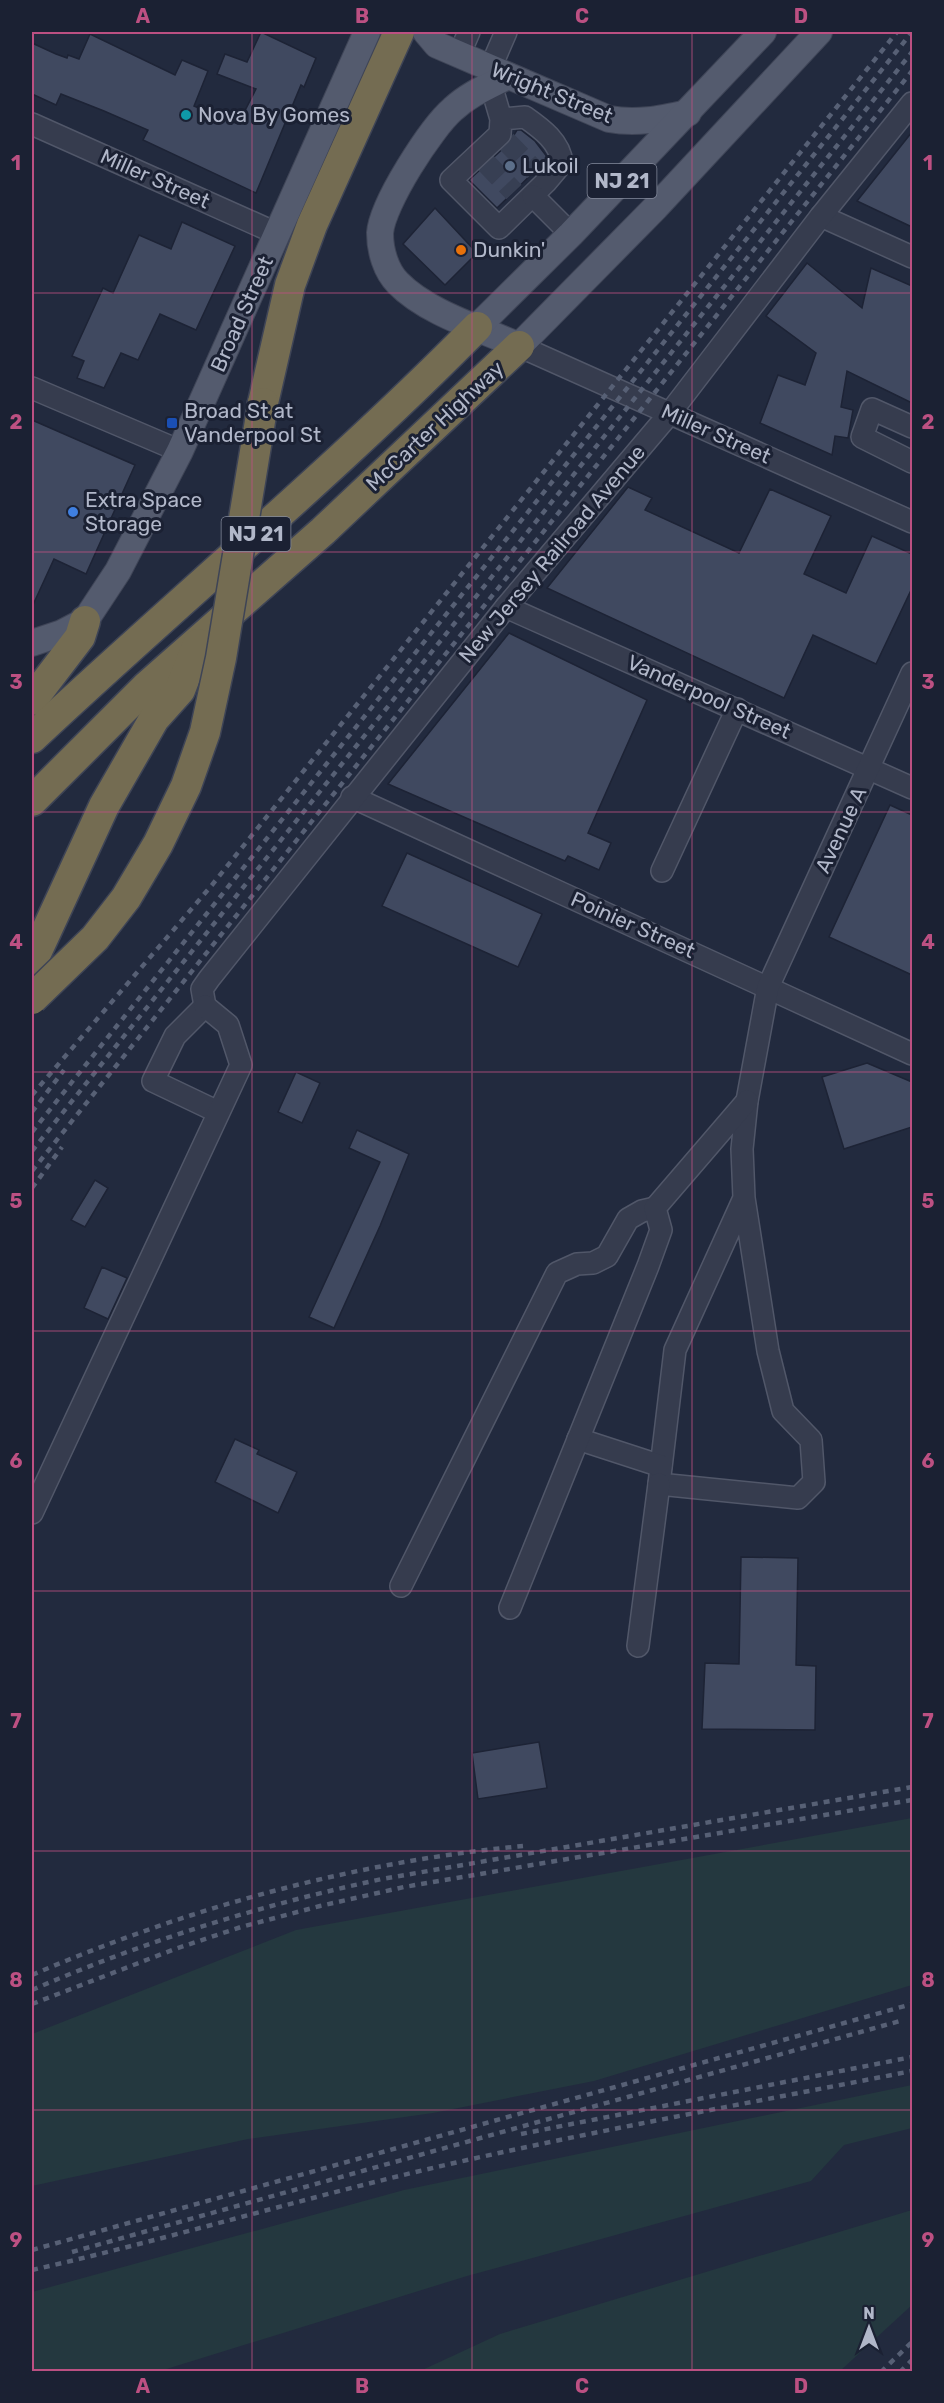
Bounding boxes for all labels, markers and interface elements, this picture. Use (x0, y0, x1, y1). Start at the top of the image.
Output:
text: A (136, 4, 151, 28)
text: B (355, 4, 369, 28)
text: C (575, 4, 589, 28)
text: D (794, 4, 808, 28)
street label: Wright Street (488, 57, 617, 128)
place label: Nova By Gomes (198, 102, 350, 127)
marker: Nova By Gomes (179, 108, 193, 122)
street label: Miller Street (97, 143, 214, 214)
text: 1 (11, 151, 21, 175)
text: 1 (923, 151, 933, 175)
place label: Lukoil (522, 153, 579, 178)
marker: Lukoil (503, 159, 517, 173)
road number: NJ 21 (588, 164, 656, 198)
place label: Dunkin' (473, 237, 545, 262)
marker: Dunkin' (454, 243, 468, 257)
street label: Broad Street (205, 252, 278, 375)
street label: McCarter Highway (361, 355, 509, 496)
place label: Broad St at Vanderpool St (184, 398, 321, 447)
street label: Miller Street (658, 398, 775, 469)
text: 2 (10, 410, 23, 434)
text: 2 (922, 410, 935, 434)
marker: Broad St at Vanderpool St (165, 416, 179, 430)
street label: New Jersey Railroad Avenue (453, 440, 650, 668)
place label: Extra Space Storage (85, 487, 202, 536)
marker: Extra Space Storage (66, 505, 80, 519)
road number: NJ 21 (222, 517, 290, 551)
street label: Vanderpool Street (623, 649, 795, 744)
text: 3 (9, 670, 23, 694)
text: 3 (921, 670, 935, 694)
street label: Avenue A (810, 783, 871, 877)
street label: Poinier Street (567, 886, 699, 963)
text: 4 (9, 930, 23, 954)
text: 4 (921, 930, 935, 954)
text: 5 (10, 1189, 23, 1213)
text: 5 (922, 1189, 935, 1213)
text: 6 (9, 1449, 23, 1473)
text: 6 (921, 1449, 935, 1473)
text: 7 (10, 1709, 22, 1733)
text: 7 (922, 1709, 934, 1733)
text: 8 (9, 1968, 23, 1992)
text: 8 (921, 1968, 935, 1992)
text: 9 (10, 2228, 23, 2252)
text: 9 (922, 2228, 935, 2252)
north arrow (839, 2298, 899, 2358)
text: N (863, 2304, 875, 2323)
text: A (136, 2374, 151, 2398)
text: B (355, 2374, 369, 2398)
text: C (575, 2374, 589, 2398)
text: D (794, 2374, 808, 2398)

